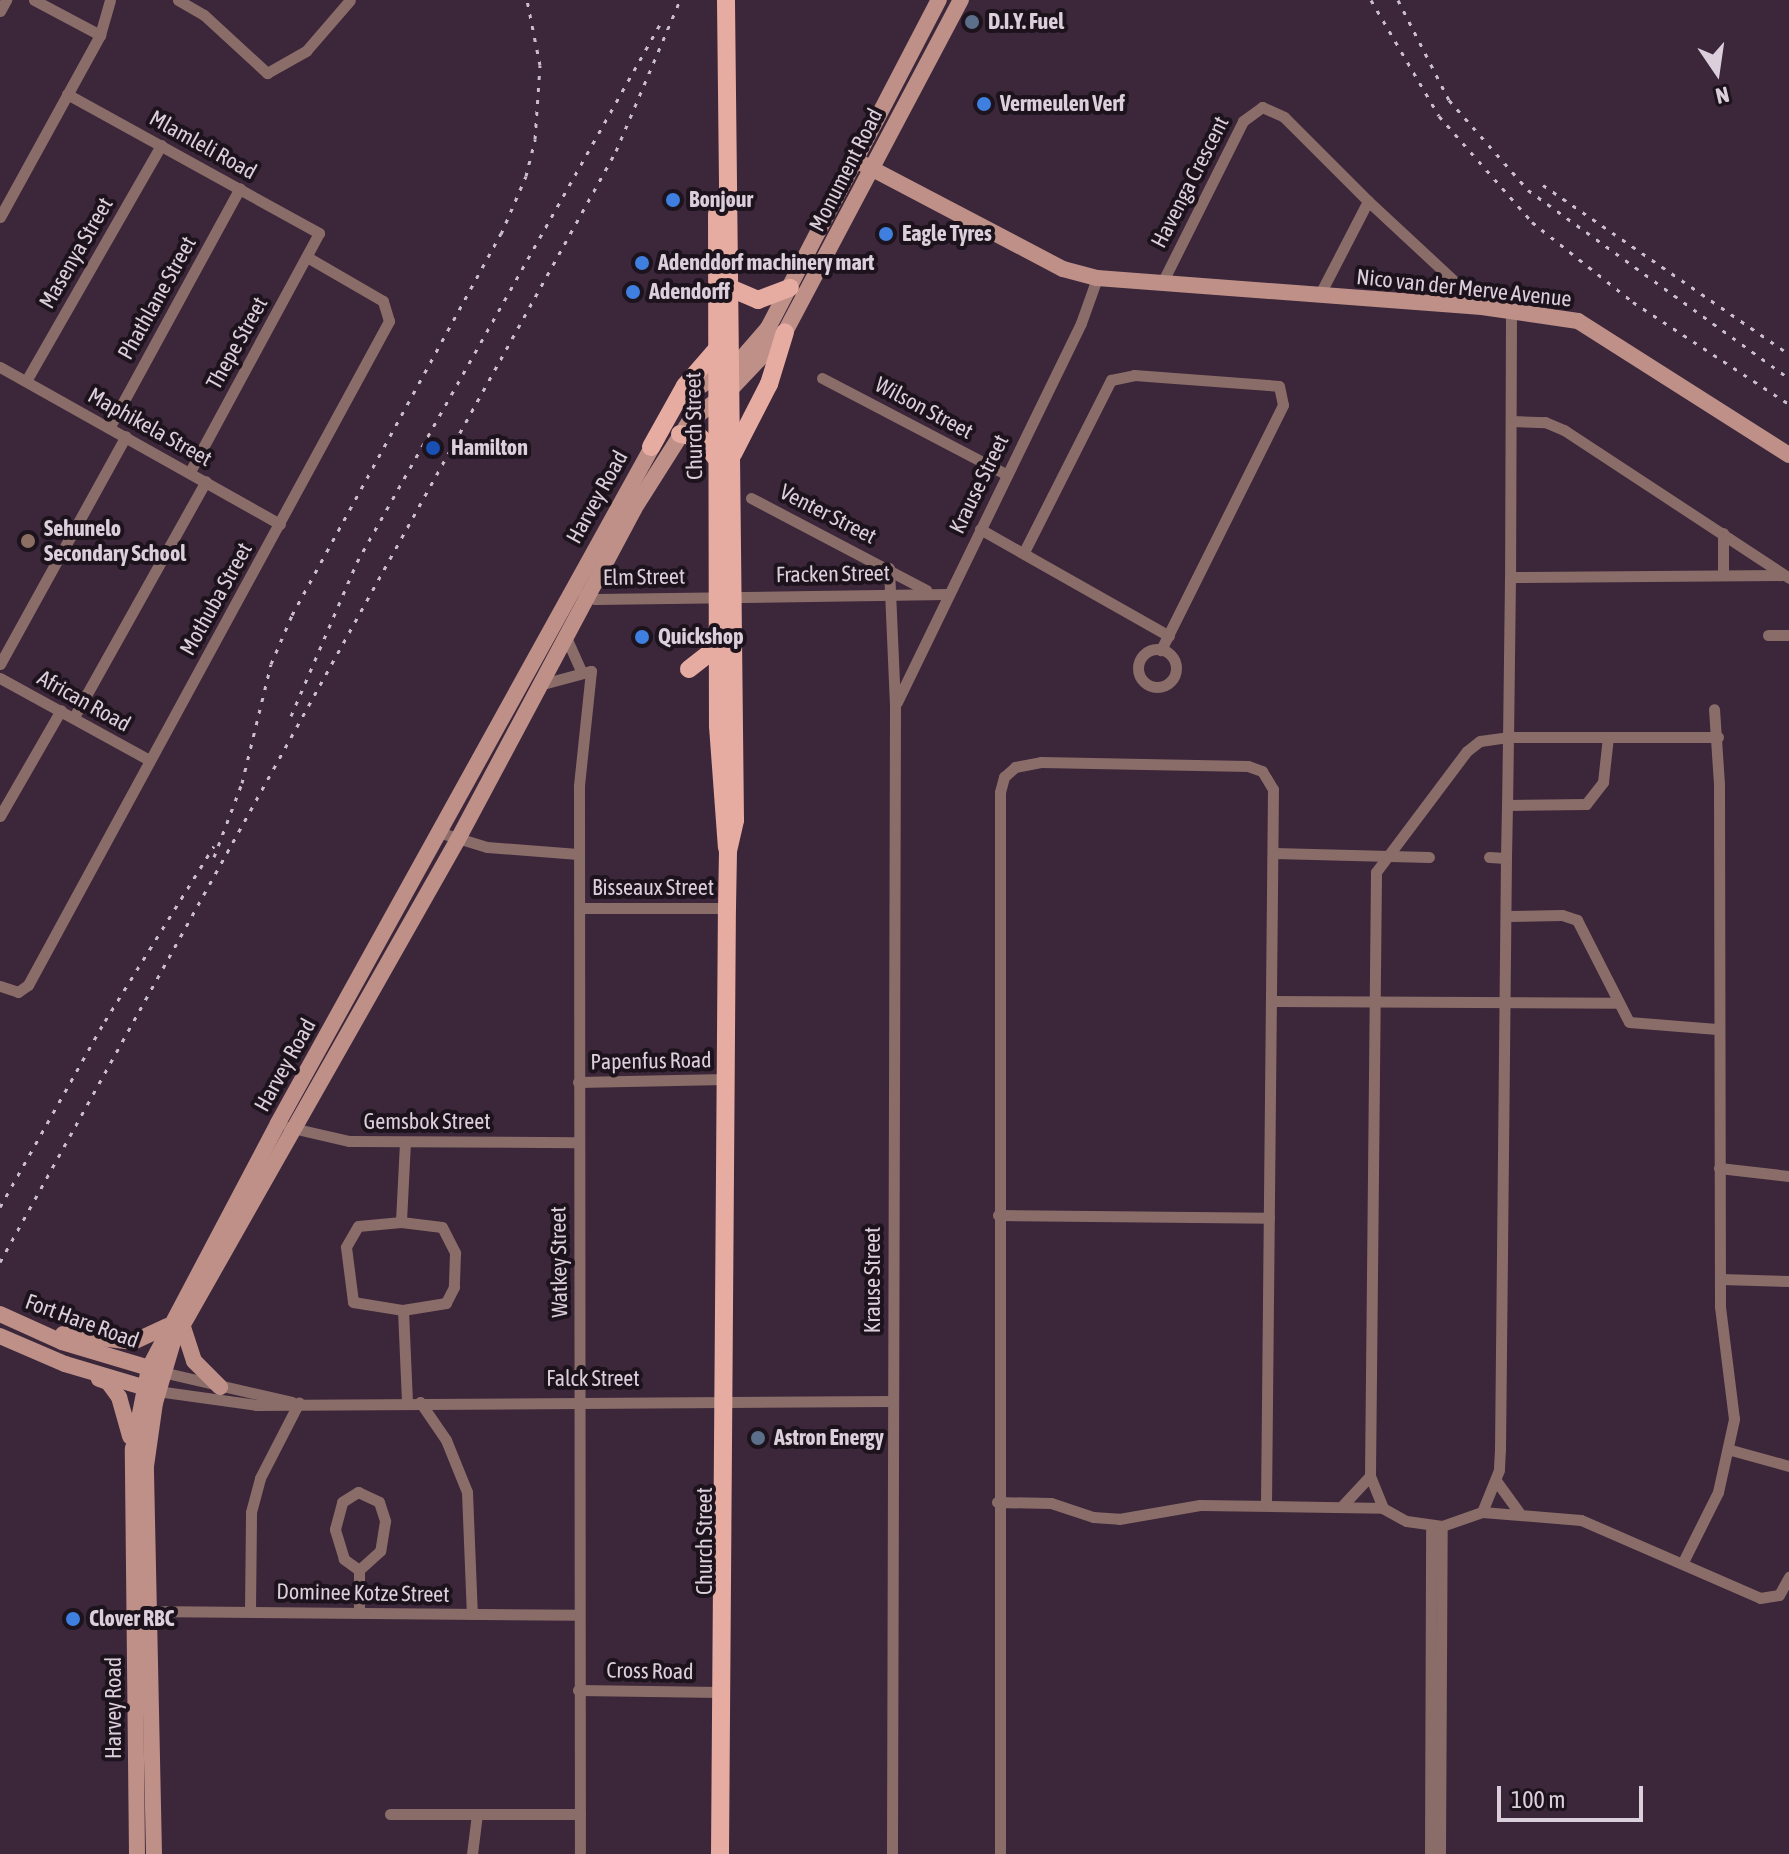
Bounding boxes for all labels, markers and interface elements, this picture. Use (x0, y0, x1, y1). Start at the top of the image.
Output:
place label: D.I.Y. Fuel (988, 9, 1064, 35)
marker: D.I.Y. Fuel (963, 13, 981, 31)
north arrow (1677, 32, 1757, 112)
text: N (1713, 81, 1732, 110)
place label: Vermeulen Verf (1000, 91, 1125, 117)
marker: Vermeulen Verf (975, 95, 993, 113)
street label: Monument Road (804, 104, 888, 236)
street label: Mlamleli Road (145, 105, 261, 185)
street label: Havenga Crescent (1146, 112, 1234, 252)
place label: Bonjour (689, 187, 753, 213)
marker: Bonjour (664, 191, 682, 209)
street label: Masenya Street (34, 193, 118, 313)
place label: Eagle Tyres (902, 221, 992, 247)
marker: Eagle Tyres (877, 225, 895, 243)
street label: Phathlane Street (112, 232, 202, 364)
place label: Adenddorf machinery mart (658, 250, 874, 276)
marker: Adenddorf machinery mart (633, 254, 651, 272)
street label: Nico van der Merve Avenue (1355, 264, 1573, 312)
place label: Adendorff (649, 279, 730, 305)
marker: Adendorff (624, 283, 642, 301)
street label: Thepe Street (201, 292, 273, 394)
street label: Wilson Street (871, 371, 977, 445)
street label: Church Street (680, 372, 708, 480)
street label: Maphikela Street (83, 382, 217, 472)
street label: Krause Street (944, 430, 1014, 538)
place label: Hamilton (451, 435, 528, 461)
marker: Hamilton (422, 437, 444, 459)
street label: Harvey Road (561, 446, 633, 548)
street label: Venter Street (775, 478, 881, 550)
place label: Sehunelo Secondary School (44, 515, 186, 566)
marker: Sehunelo Secondary School (19, 532, 37, 550)
street label: Mothuba Street (174, 538, 258, 660)
street label: Fracken Street (776, 560, 890, 588)
street label: Elm Street (603, 563, 685, 591)
place label: Quickshop (658, 624, 744, 650)
marker: Quickshop (633, 628, 651, 646)
street label: African Road (33, 665, 135, 737)
street label: Bisseaux Street (592, 875, 714, 901)
street label: Harvey Road (249, 1014, 321, 1116)
street label: Papenfus Road (590, 1047, 712, 1075)
street label: Gemsbok Street (364, 1109, 490, 1135)
street label: Watkey Street (545, 1206, 573, 1318)
street label: Krause Street (860, 1227, 886, 1333)
street label: Fort Hare Road (22, 1288, 142, 1354)
street label: Falck Street (546, 1366, 640, 1392)
place label: Astron Energy (774, 1425, 884, 1451)
marker: Astron Energy (749, 1429, 767, 1447)
street label: Church Street (692, 1487, 718, 1595)
street label: Dominee Kotze Street (276, 1578, 450, 1608)
place label: Clover RBC (89, 1606, 174, 1632)
marker: Clover RBC (64, 1610, 82, 1628)
street label: Harvey Road (101, 1657, 127, 1759)
street label: Cross Road (606, 1657, 694, 1685)
scale bar (1501, 1770, 1647, 1820)
text: 100 m (1511, 1786, 1565, 1813)

